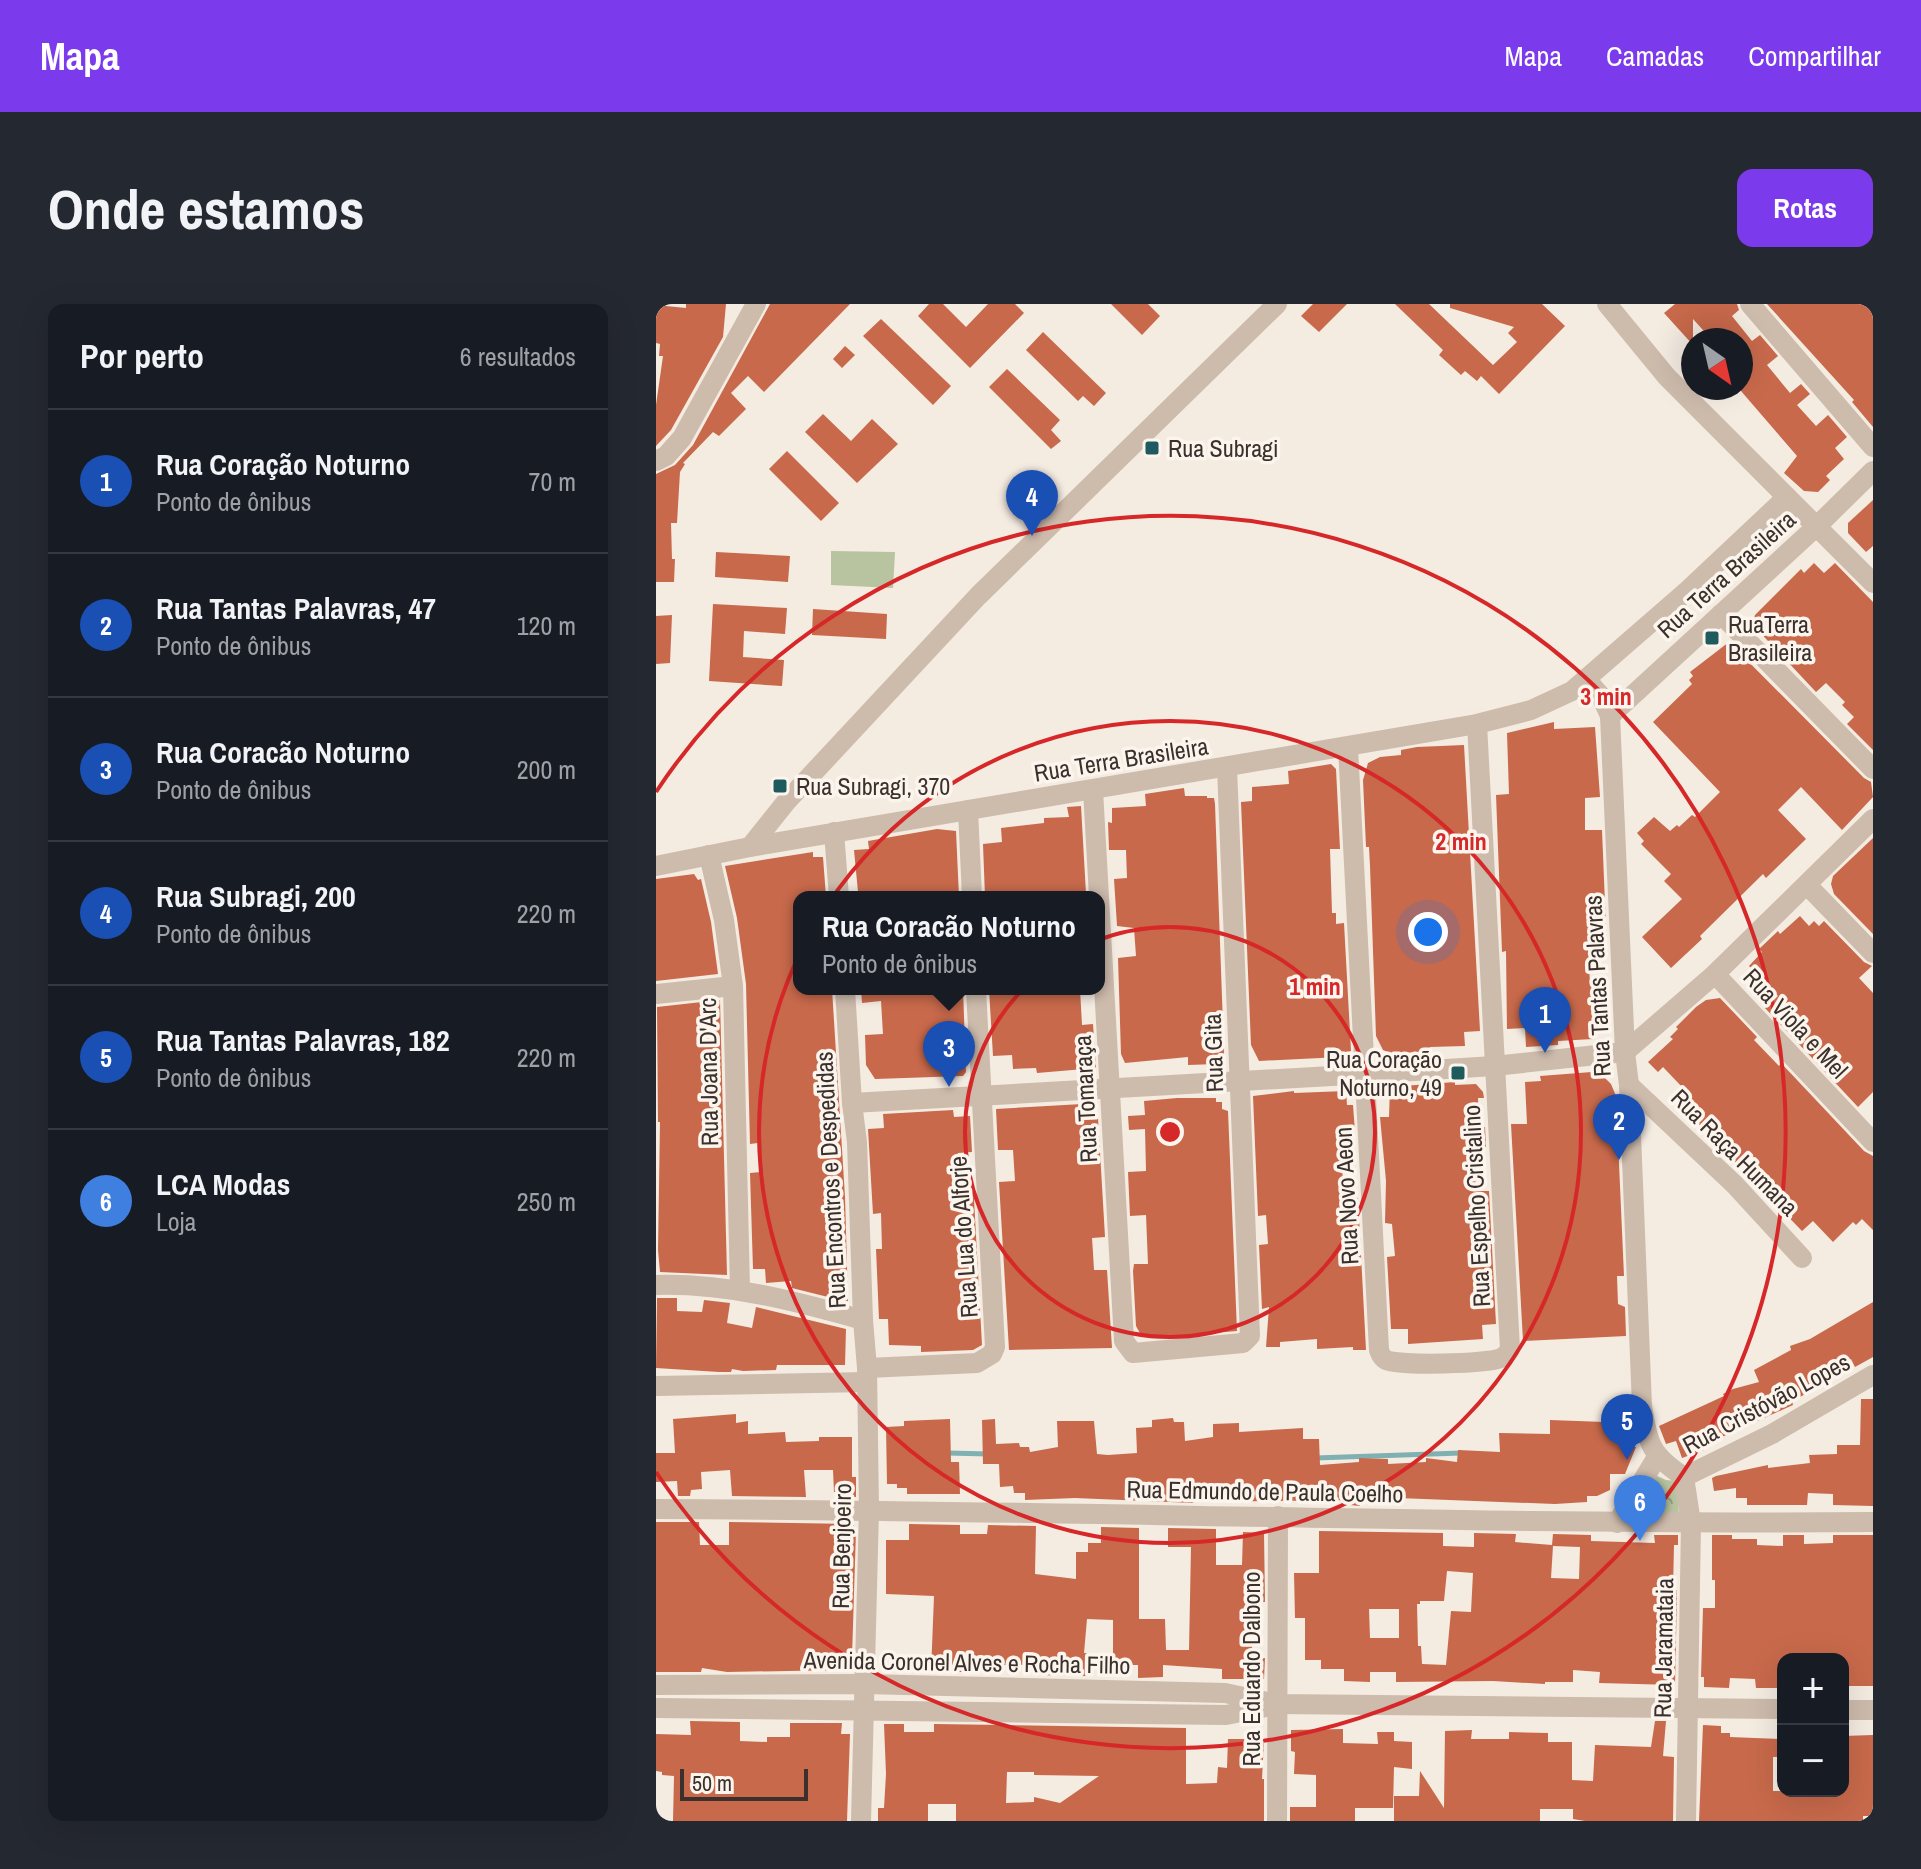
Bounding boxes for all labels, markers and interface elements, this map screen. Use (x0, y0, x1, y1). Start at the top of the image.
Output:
text: Mapa (40, 31, 120, 82)
text: Mapa (1505, 37, 1562, 75)
text: Camadas (1606, 37, 1704, 75)
text: Compartilhar (1748, 37, 1881, 75)
button: Rotas (1737, 169, 1873, 247)
text: Onde estamos (48, 171, 364, 246)
north arrow (1681, 328, 1753, 400)
text: Por perto (80, 333, 204, 379)
text: 6 resultados (460, 339, 576, 374)
place label: Rua Subragi (1168, 432, 1279, 464)
marker: Rua Subragi (1143, 439, 1161, 457)
text: Rua Coração Noturno (156, 444, 410, 484)
text: 1 (100, 464, 112, 499)
text: 70 m (529, 464, 576, 499)
pin: 4 (1006, 470, 1058, 536)
text: Ponto de ônibus (156, 484, 311, 519)
street label: Rua Terra Brasileira (1650, 503, 1802, 645)
text: Rua Tantas Palavras, 47 (156, 588, 436, 628)
text: 2 (100, 608, 112, 643)
text: 120 m (517, 608, 576, 643)
place label: RuaTerra Brasileira (1728, 608, 1812, 668)
text: Ponto de ônibus (156, 628, 311, 663)
marker: RuaTerra Brasileira (1703, 629, 1721, 647)
text: 3 min (1580, 680, 1632, 712)
street label: Rua Terra Brasileira (1032, 729, 1210, 789)
text: Rua Coracão Noturno (156, 732, 410, 772)
text: 3 (100, 752, 112, 787)
text: 200 m (517, 752, 576, 787)
place label: Rua Subragi, 370 (796, 770, 950, 802)
text: Ponto de ônibus (156, 772, 311, 807)
marker: Rua Subragi, 370 (771, 777, 789, 795)
text: 2 min (1435, 825, 1487, 857)
text: Rua Subragi, 200 (156, 876, 356, 916)
popup (793, 891, 1105, 995)
street label: Rua Tantas Palavras (1576, 894, 1618, 1078)
text: 4 (100, 896, 112, 931)
text: 220 m (517, 896, 576, 931)
text: Rua Coracão Noturno (822, 906, 1076, 946)
your location (1408, 912, 1448, 952)
text: Ponto de ônibus (156, 916, 311, 951)
text: Ponto de ônibus (822, 946, 977, 981)
street label: Rua Viola e Mel (1737, 961, 1855, 1085)
text: 1 min (1289, 970, 1341, 1002)
pin: 1 (1519, 987, 1571, 1053)
street label: Rua Joana D'Arc (691, 997, 725, 1146)
street label: Rua Gita (1196, 1013, 1230, 1093)
text: Rua Tantas Palavras, 182 (156, 1020, 450, 1060)
pin: 3 (923, 1021, 975, 1087)
street label: Rua Tomaraça (1066, 1034, 1104, 1164)
text: 5 (100, 1040, 112, 1075)
text: 220 m (517, 1040, 576, 1075)
place label: Rua Coração Noturno, 49 (1326, 1043, 1442, 1103)
street label: Rua Encontros e Despedidas (807, 1051, 853, 1309)
text: Ponto de ônibus (156, 1060, 311, 1095)
marker: Rua Coração Noturno, 49 (1449, 1064, 1467, 1082)
street label: Rua Raça Humana (1665, 1082, 1806, 1223)
pin: 2 (1593, 1094, 1645, 1160)
street label: Rua Espelho Cristalino (1455, 1104, 1497, 1308)
centre of rings (1156, 1118, 1184, 1146)
street label: Rua Novo Aeon (1326, 1126, 1366, 1266)
street label: Rua Lua do Alforje (941, 1155, 985, 1319)
text: LCA Modas (156, 1164, 290, 1204)
text: 6 (100, 1184, 112, 1219)
text: 250 m (517, 1184, 576, 1219)
text: Loja (156, 1204, 196, 1239)
street label: Rua Cristóvão Lopes (1677, 1345, 1855, 1461)
pin: 5 (1601, 1394, 1653, 1460)
street label: Rua Edmundo de Paula Coelho (1126, 1473, 1404, 1509)
pin: 6 (1614, 1475, 1666, 1541)
street label: Rua Benjoeiro (824, 1483, 858, 1609)
street label: Rua Eduardo Dalbono (1235, 1572, 1267, 1766)
street label: Rua Jaramataia (1646, 1578, 1680, 1718)
street label: Avenida Coronel Alves e Rocha Filho (802, 1643, 1131, 1681)
map controls (1777, 1653, 1849, 1797)
button: + (1777, 1653, 1849, 1725)
button: − (1777, 1725, 1849, 1797)
scale bar (680, 1765, 808, 1801)
text: 50 m (692, 1768, 732, 1798)

